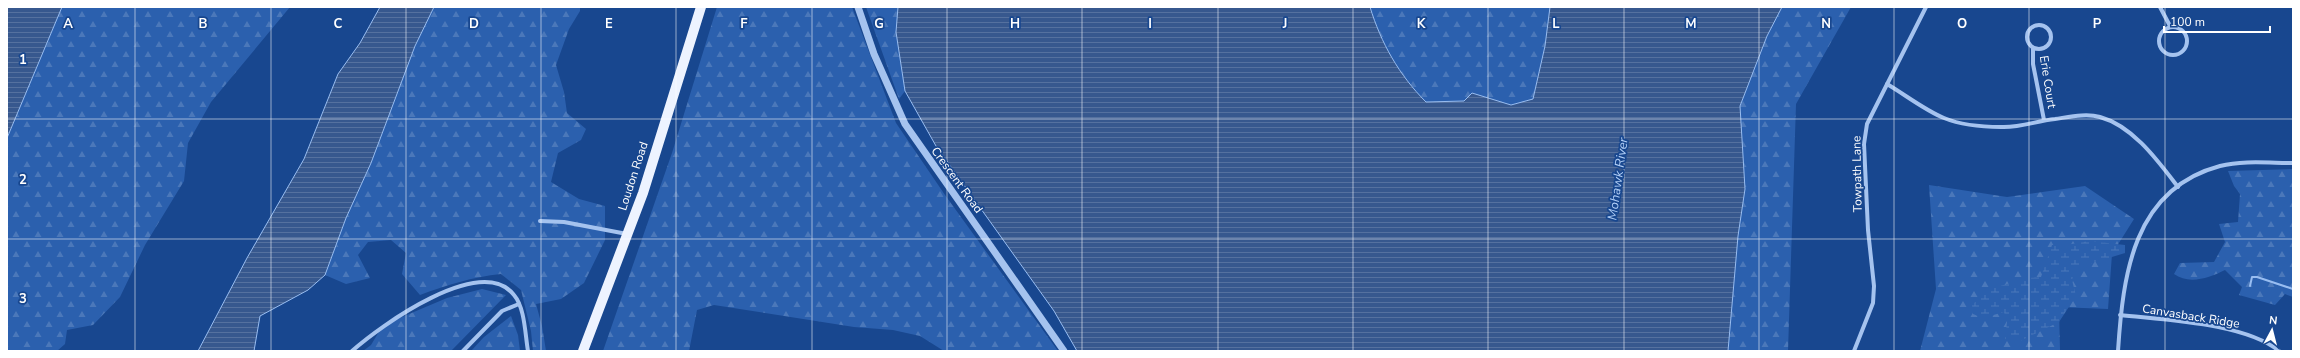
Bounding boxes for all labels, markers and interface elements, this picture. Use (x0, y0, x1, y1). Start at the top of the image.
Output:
scale bar (2164, 8, 2270, 34)
text: 100 m (2170, 14, 2205, 30)
text: A (63, 15, 73, 33)
text: B (199, 15, 208, 33)
text: C (334, 15, 343, 33)
text: D (469, 15, 479, 33)
text: E (605, 15, 613, 33)
text: F (740, 15, 748, 33)
text: G (874, 15, 884, 33)
text: H (1010, 15, 1020, 33)
text: I (1148, 15, 1152, 33)
text: J (1282, 15, 1287, 33)
text: K (1417, 15, 1426, 33)
text: L (1552, 15, 1560, 33)
text: M (1685, 15, 1697, 33)
text: N (1821, 15, 1831, 33)
text: O (1957, 15, 1967, 33)
text: P (2093, 15, 2102, 33)
text: 1 (19, 51, 27, 69)
street label: Erie Court (2036, 54, 2060, 110)
water label: Mohawk River (1603, 136, 1633, 221)
street label: Towpath Lane (1848, 136, 1866, 212)
street label: Loudon Road (614, 140, 652, 212)
street label: Crescent Road (928, 144, 986, 216)
text: 2 (19, 171, 27, 189)
text: 3 (19, 290, 27, 308)
street label: Canvasback Ridge (2141, 300, 2241, 332)
north arrow (2252, 310, 2292, 350)
text: N (2268, 313, 2278, 329)

